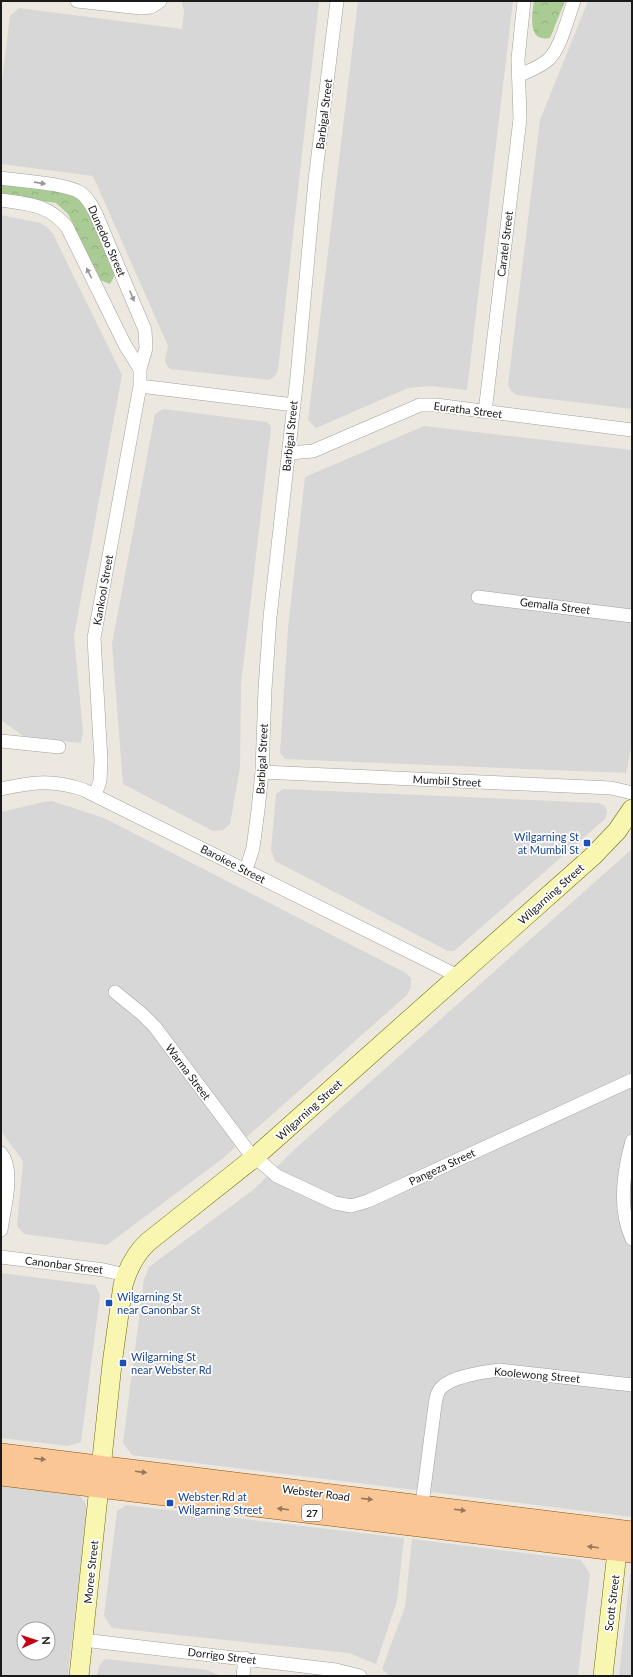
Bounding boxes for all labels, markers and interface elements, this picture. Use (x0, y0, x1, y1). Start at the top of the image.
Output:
street label: Barbigal Street (313, 78, 334, 150)
one-way arrow (34, 180, 46, 187)
street label: Dunedoo Street (86, 203, 129, 279)
street label: Caratel Street (494, 210, 515, 278)
one-way arrow (86, 267, 92, 278)
one-way arrow (129, 290, 135, 302)
street label: Euratha Street (433, 399, 503, 420)
street label: Barbigal Street (279, 400, 300, 472)
street label: Kankool Street (90, 554, 115, 626)
street label: Gemalla Street (519, 595, 591, 616)
street label: Barbigal Street (253, 723, 270, 795)
street label: Mumbil Street (412, 772, 482, 789)
place label: Wilgarning St at Mumbil St (514, 830, 579, 856)
marker: Wilgarning St at Mumbil St (582, 838, 592, 848)
street label: Barokee Street (199, 842, 268, 886)
street label: Wilgarning Street (515, 861, 586, 927)
street label: Warma Street (163, 1041, 214, 1102)
street label: Wilgarning Street (273, 1077, 344, 1143)
street label: Pangeza Street (407, 1145, 477, 1188)
street label: Canonbar Street (24, 1253, 104, 1276)
place label: Wilgarning St near Canonbar St (117, 1290, 200, 1316)
marker: Wilgarning St near Canonbar St (104, 1298, 114, 1308)
place label: Wilgarning St near Webster Rd (131, 1350, 211, 1376)
marker: Wilgarning St near Webster Rd (118, 1358, 128, 1368)
street label: Koolewong Street (494, 1364, 581, 1385)
one-way arrow (34, 1456, 46, 1462)
one-way arrow (135, 1469, 147, 1475)
street label: Webster Road (281, 1482, 351, 1503)
place label: Webster Rd at Wilgarning Street (178, 1490, 262, 1516)
one-way arrow (361, 1496, 373, 1502)
marker: Webster Rd at Wilgarning Street (165, 1498, 175, 1508)
road number: 27 (302, 1505, 322, 1521)
one-way arrow (277, 1506, 289, 1512)
one-way arrow (454, 1507, 466, 1513)
street label: Moree Street (81, 1540, 100, 1604)
one-way arrow (587, 1544, 599, 1551)
street label: Scott Street (602, 1574, 621, 1632)
north arrow (16, 1621, 56, 1661)
text: N (40, 1636, 53, 1645)
street label: Dorrigo Street (187, 1645, 257, 1666)

